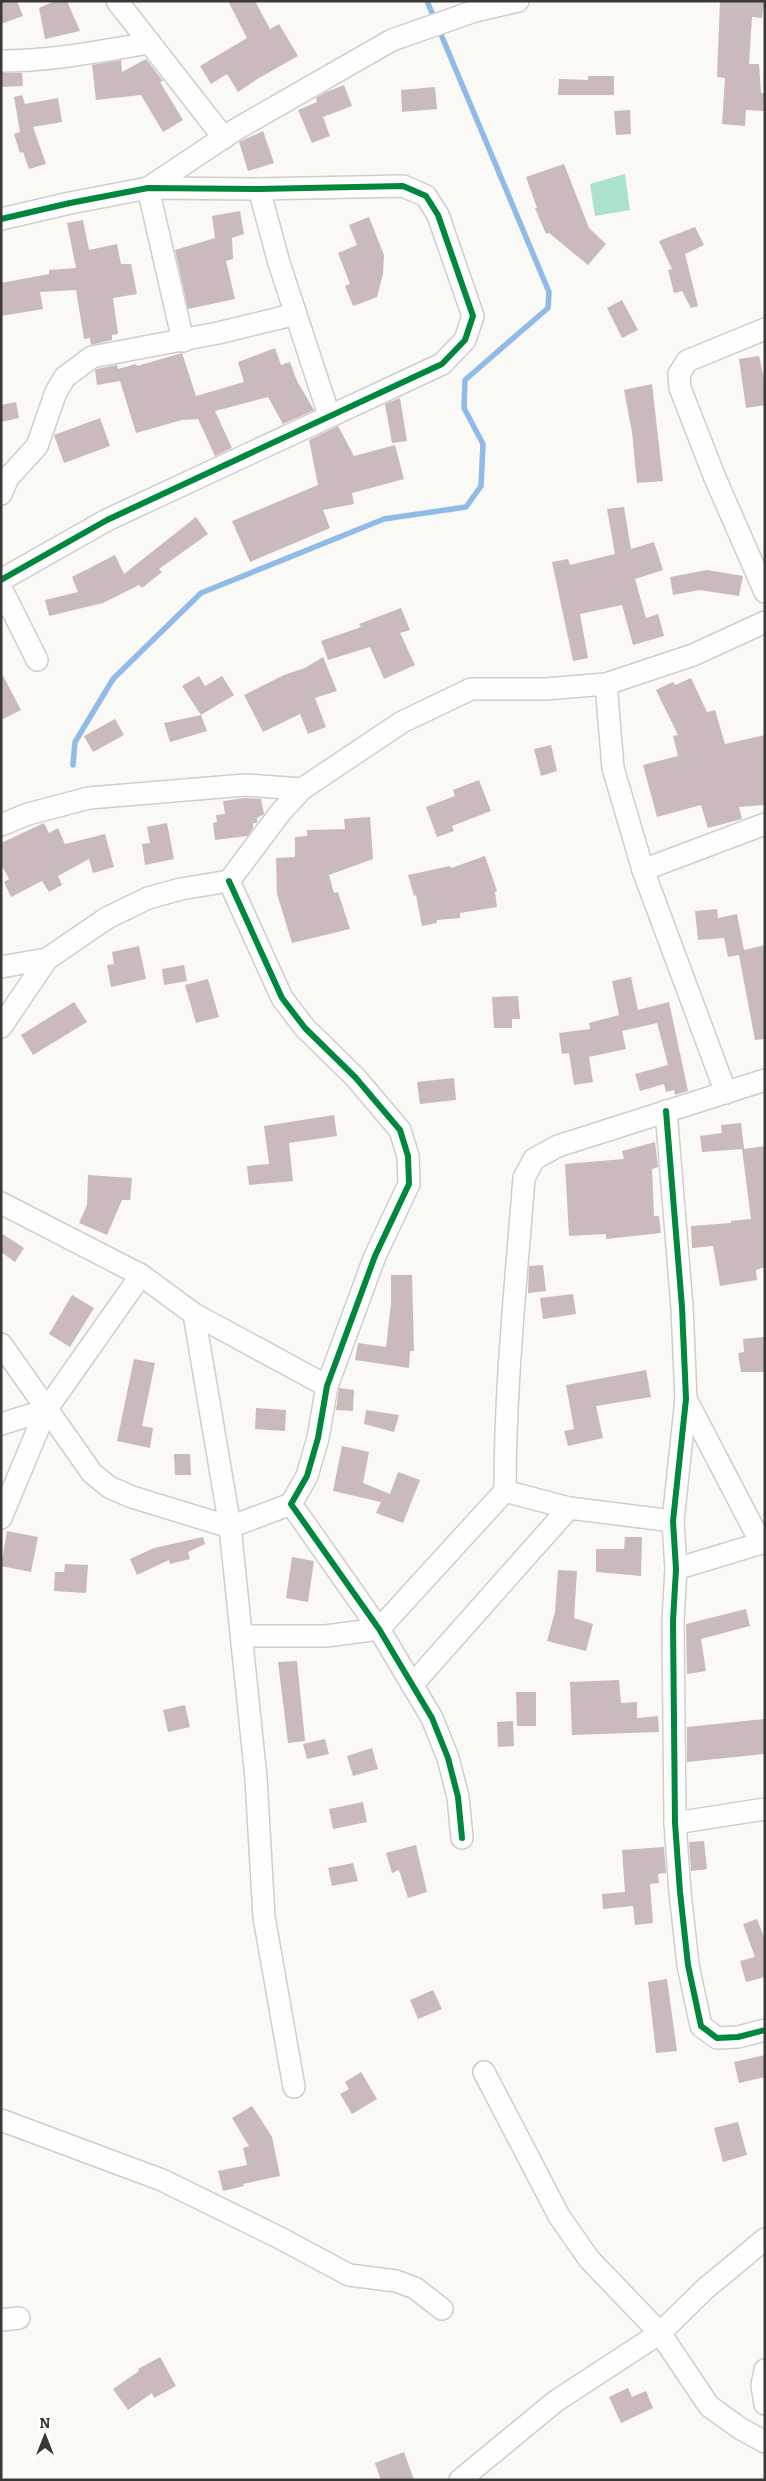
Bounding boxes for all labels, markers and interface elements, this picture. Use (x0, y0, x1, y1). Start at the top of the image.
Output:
north arrow (20, 2411, 70, 2461)
text: N (40, 2415, 51, 2432)

